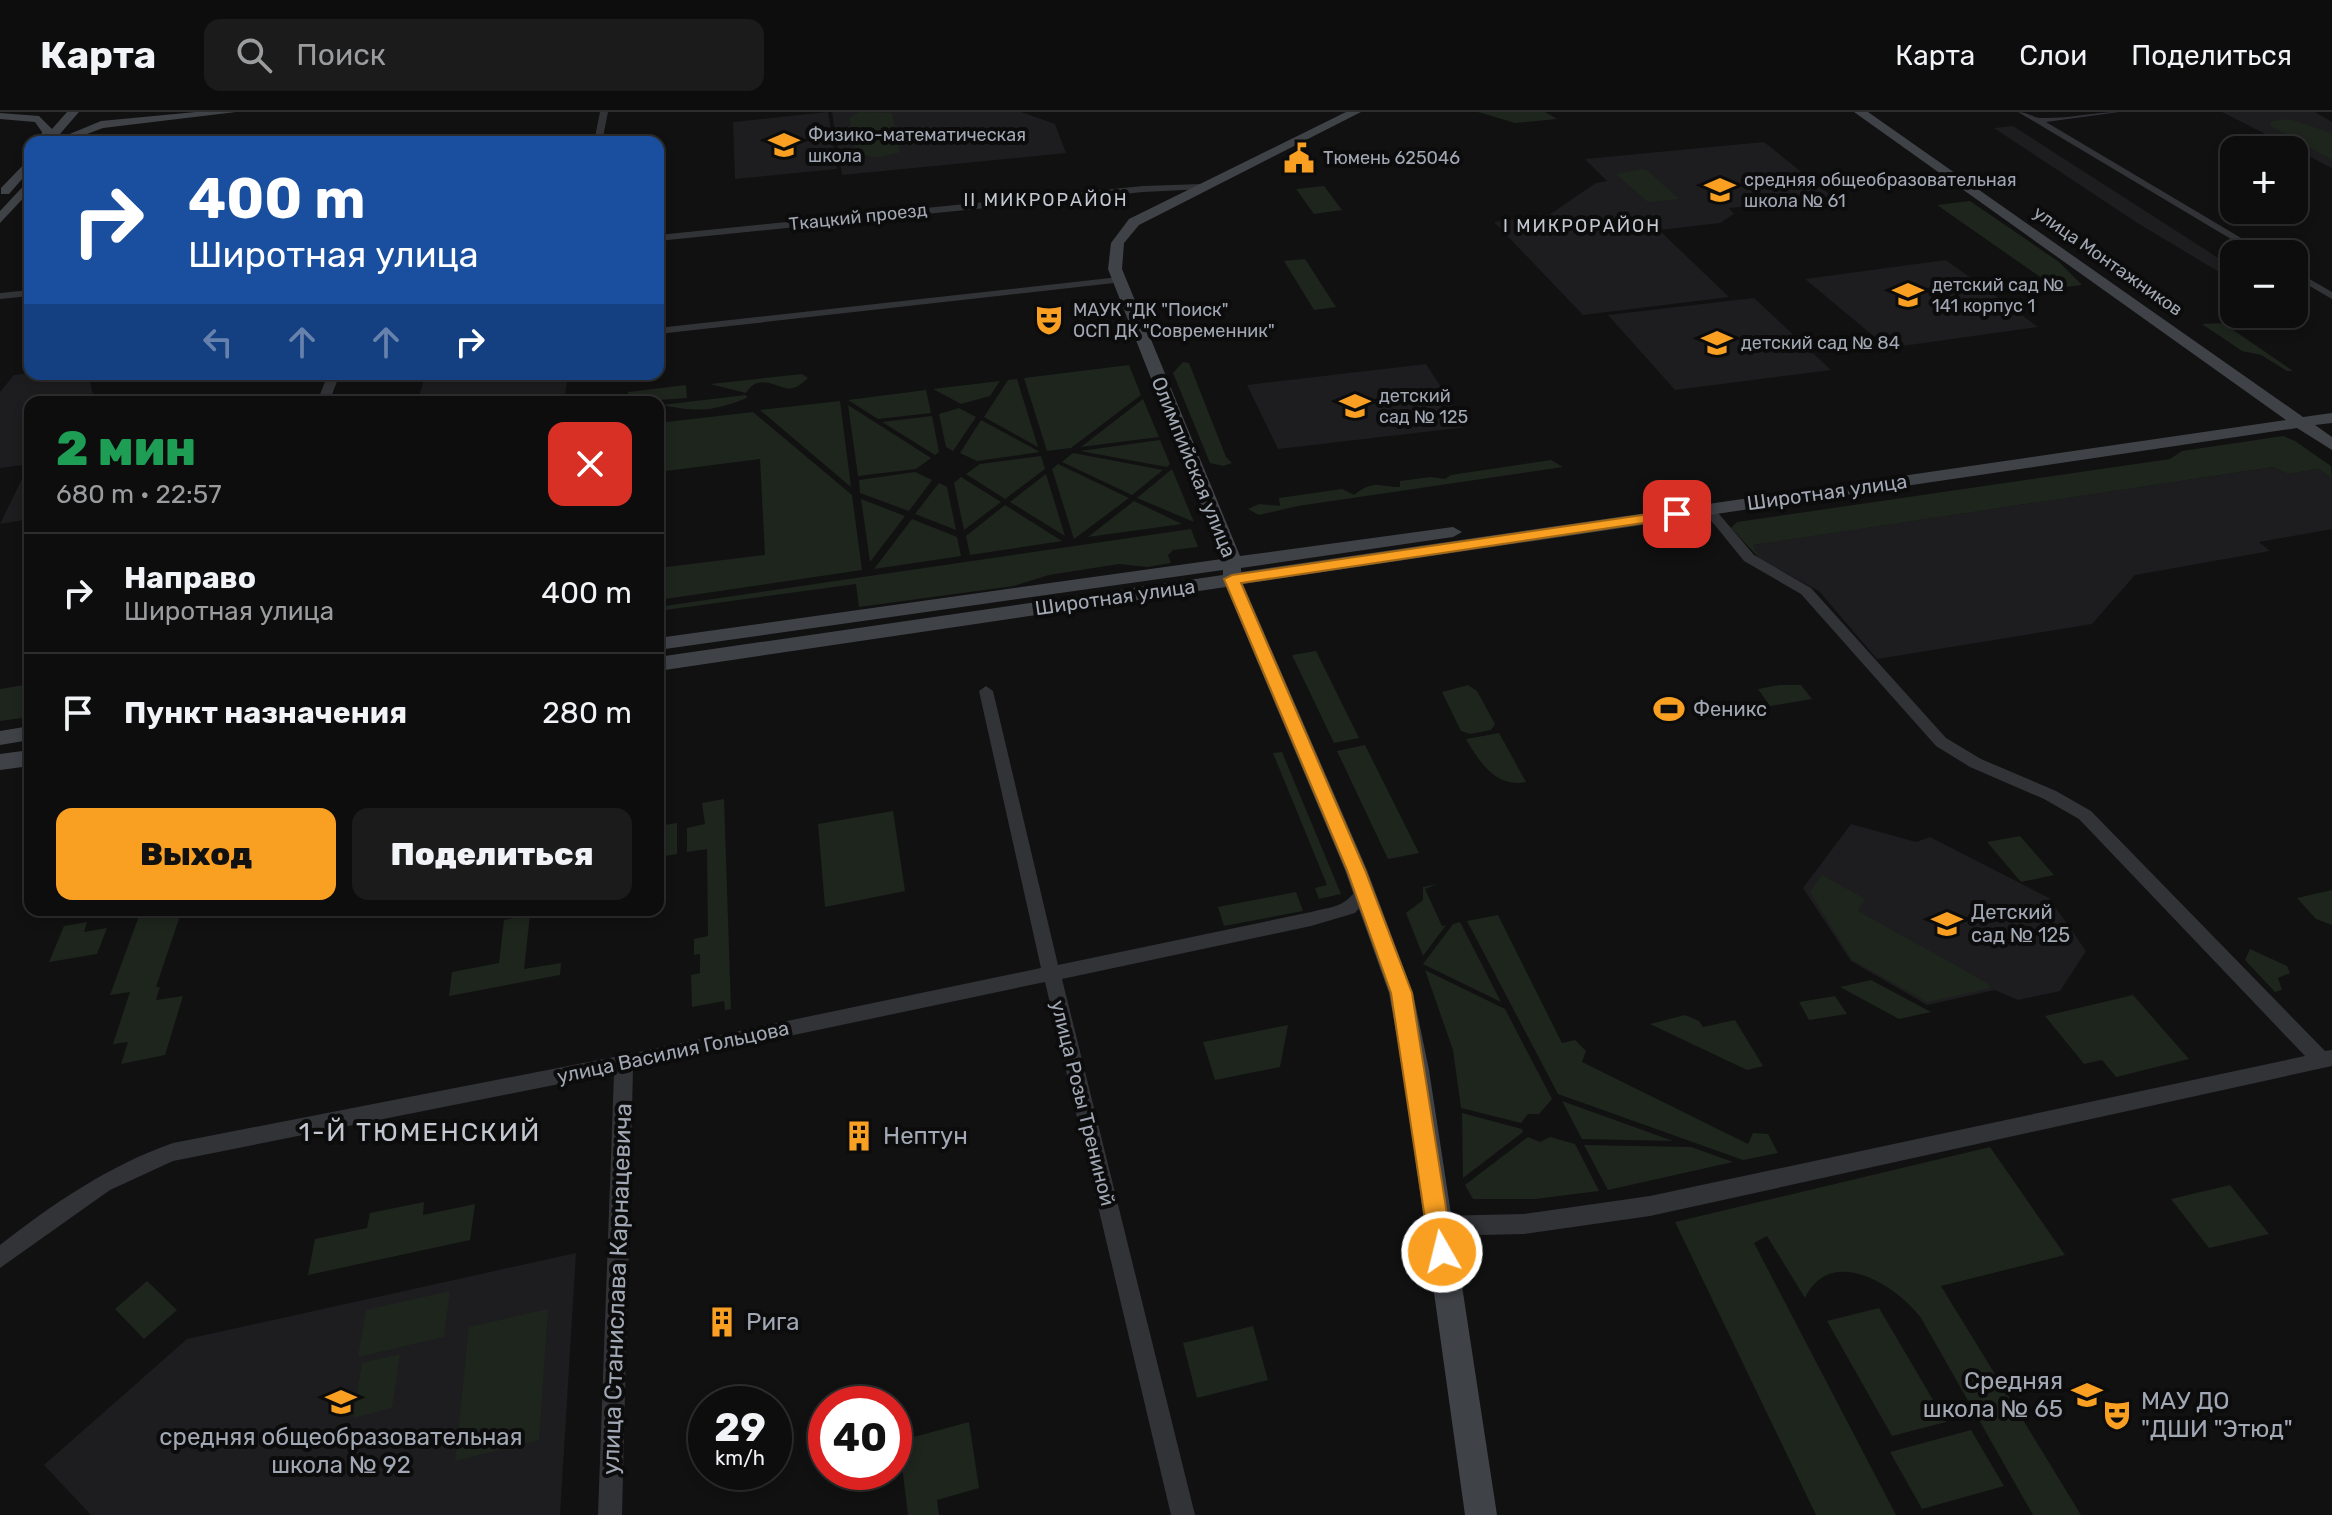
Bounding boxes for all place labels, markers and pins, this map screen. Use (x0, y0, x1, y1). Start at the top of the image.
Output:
place label: Физико-математическая школа (808, 124, 1026, 167)
school or university icon: Физико-математическая школа (767, 128, 801, 162)
public building icon: Тюмень 625046 (1282, 141, 1316, 175)
place label: Тюмень 625046 (1323, 147, 1460, 169)
place label: средняя общеобразовательная школа № 61 (1744, 169, 2016, 212)
school or university icon: средняя общеобразовательная школа № 61 (1703, 173, 1737, 207)
place label: детский сад № 141 корпус 1 (1932, 274, 2064, 317)
school or university icon: детский сад № 141 корпус 1 (1891, 278, 1925, 312)
place label: МАУК "ДК "Поиск" ОСП ДК "Современник" (1073, 299, 1275, 342)
theatre icon: МАУК "ДК "Поиск" ОСП ДК "Современник" (1032, 303, 1066, 337)
school or university icon: детский сад № 84 (1700, 326, 1734, 360)
place label: детский сад № 84 (1741, 332, 1900, 354)
place label: детский сад № 125 (1379, 385, 1468, 428)
school or university icon: детский сад № 125 (1338, 389, 1372, 423)
pin (1643, 480, 1711, 548)
sports icon: Феникс (1652, 692, 1686, 726)
place label: Феникс (1693, 697, 1767, 721)
place label: Детский сад № 125 (1971, 900, 2070, 947)
school or university icon: Детский сад № 125 (1930, 907, 1964, 941)
building icon: Нептун (842, 1119, 876, 1153)
place label: Нептун (883, 1122, 968, 1150)
building icon: Рига (705, 1305, 739, 1339)
place label: Рига (746, 1308, 800, 1336)
place label: Средняя школа № 65 (1923, 1367, 2063, 1423)
school or university icon: Средняя школа № 65 (2070, 1378, 2104, 1412)
school or university icon: средняя общеобразовательная школа № 92 (324, 1385, 358, 1419)
place label: МАУ ДО "ДШИ "Этюд" (2141, 1387, 2293, 1443)
theatre icon: МАУ ДО "ДШИ "Этюд" (2100, 1398, 2134, 1432)
place label: средняя общеобразовательная школа № 92 (159, 1423, 523, 1479)

